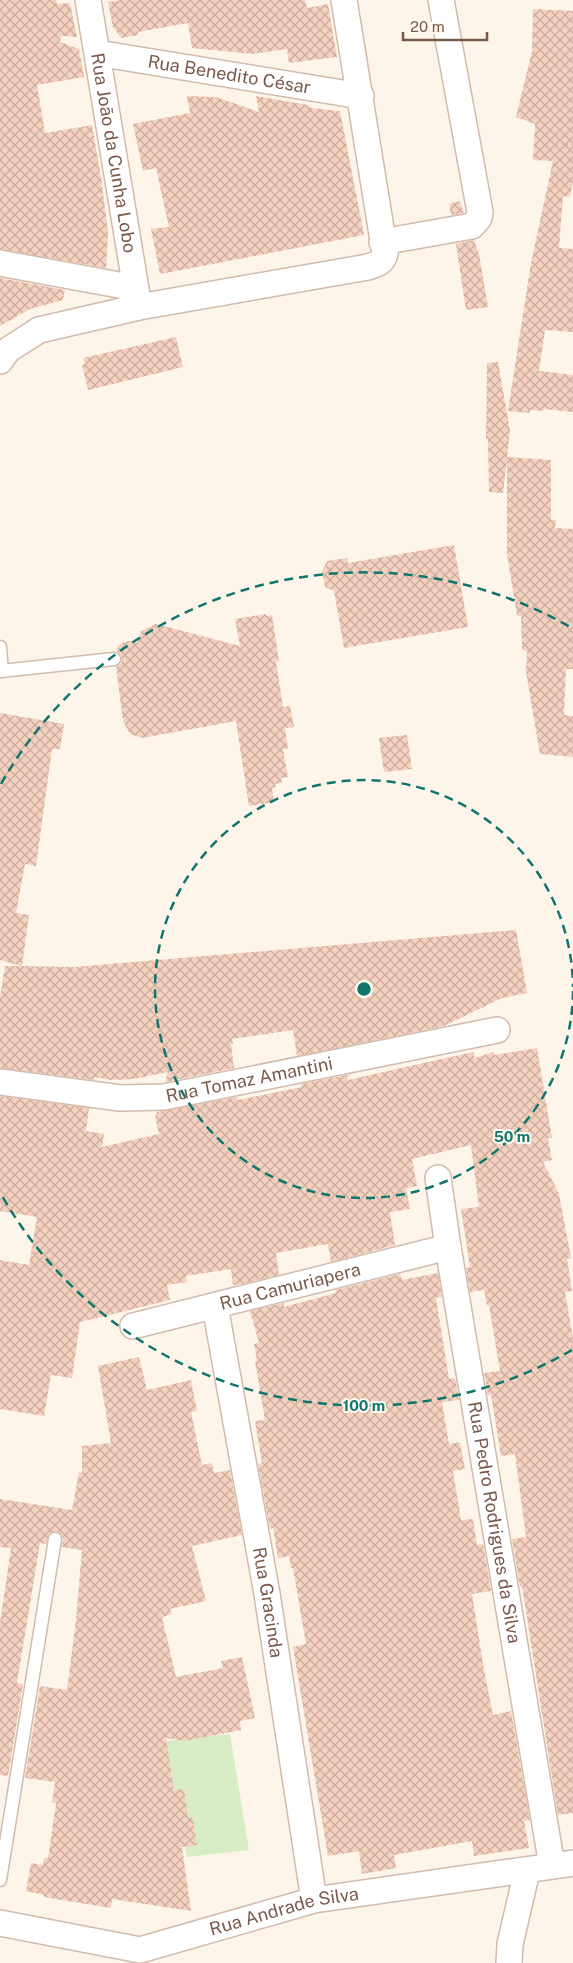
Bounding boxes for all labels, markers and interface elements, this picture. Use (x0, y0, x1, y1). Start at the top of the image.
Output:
scale bar (403, 10, 487, 42)
text: 20 m (410, 18, 445, 35)
street label: Rua Benedito César (146, 50, 312, 98)
street label: Rua João da Cunha Lobo (87, 51, 141, 254)
centre of rings (355, 980, 373, 998)
street label: Rua Tomaz Amantini (164, 1052, 334, 1106)
text: 50 m (494, 1128, 530, 1145)
street label: Rua Camuriapera (217, 1258, 363, 1314)
text: 100 m (343, 1397, 385, 1414)
street label: Rua Pedro Rodrigues da Silva (464, 1400, 525, 1645)
street label: Rua Gracinda (249, 1545, 288, 1659)
street label: Rua Andrade Silva (207, 1883, 360, 1940)

